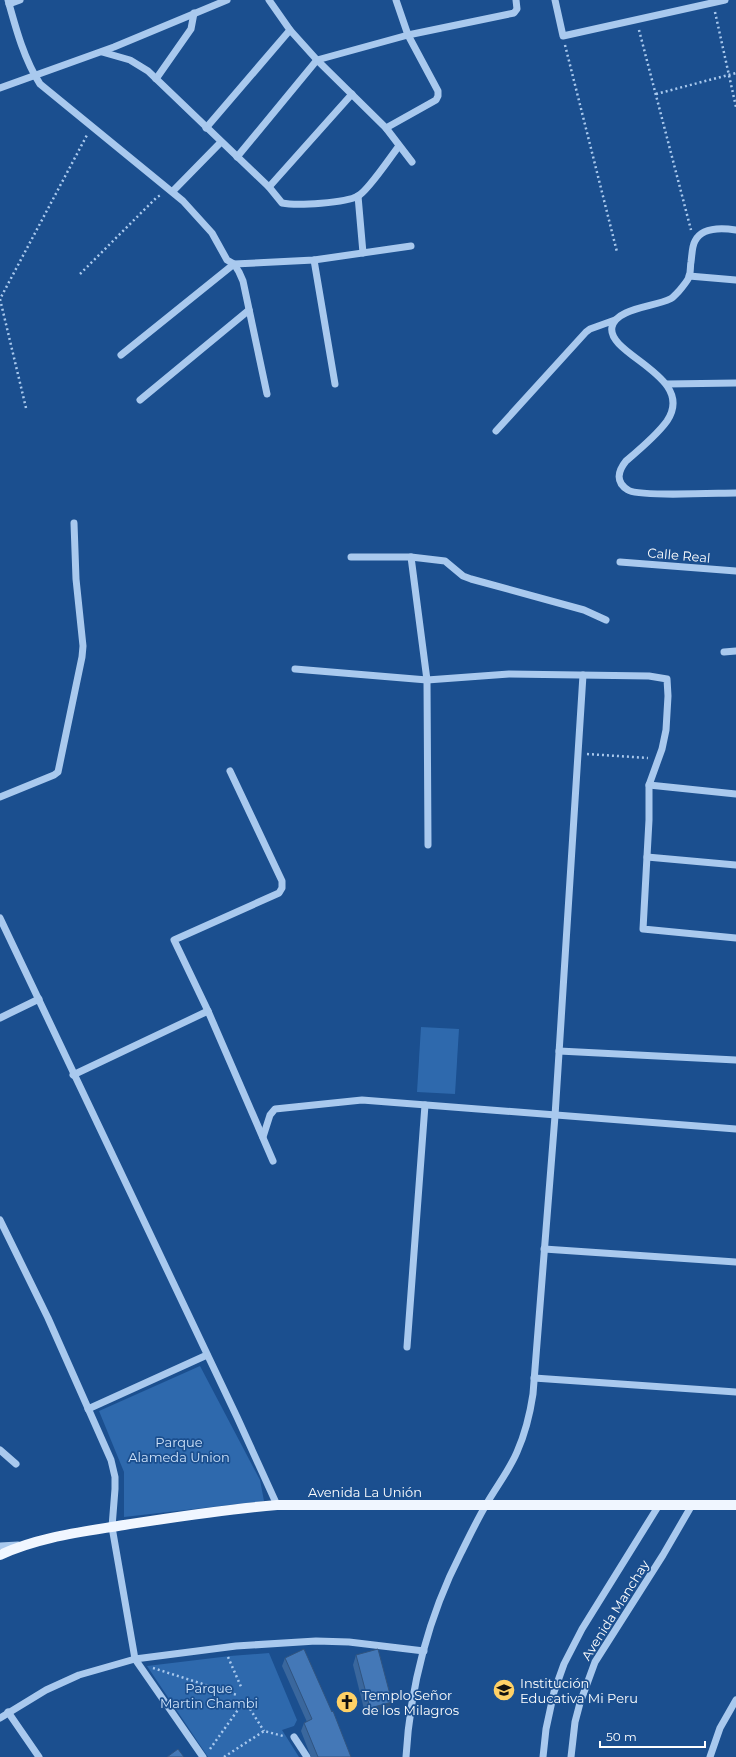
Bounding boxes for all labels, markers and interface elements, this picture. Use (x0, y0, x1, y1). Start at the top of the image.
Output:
street label: Calle Real (647, 544, 711, 566)
park label: Parque Alameda Union (128, 1434, 230, 1465)
street label: Avenida La Unión (308, 1484, 422, 1500)
street label: Avenida Manchay (578, 1556, 653, 1663)
place label: Institución Educativa Mi Peru (520, 1675, 638, 1706)
school or university icon: Institución Educativa Mi Peru (491, 1677, 517, 1703)
park label: Parque Martin Chambi (160, 1680, 258, 1711)
place label: Templo Señor de los Milagros (362, 1687, 459, 1718)
church icon: Templo Señor de los Milagros (334, 1689, 360, 1715)
scale bar (600, 1723, 705, 1749)
text: 50 m (606, 1729, 637, 1744)

